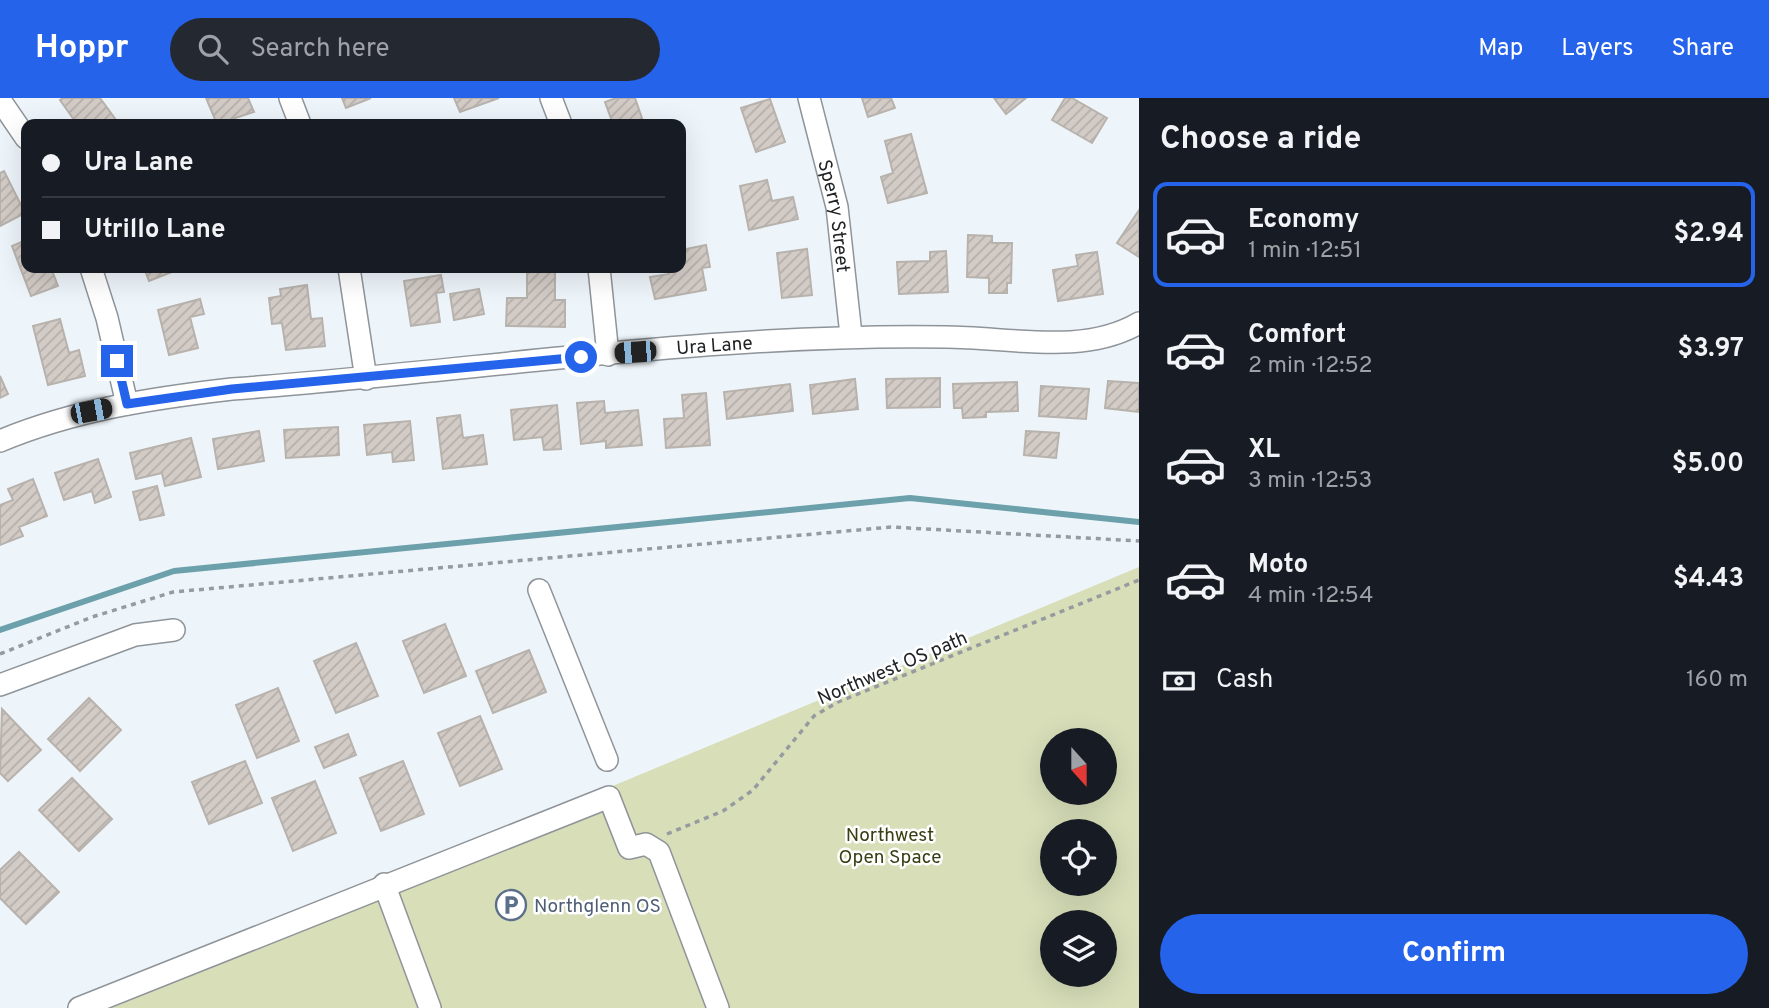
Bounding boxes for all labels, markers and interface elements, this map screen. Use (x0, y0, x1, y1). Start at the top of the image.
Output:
search box (170, 18, 660, 81)
text: Hoppr (35, 28, 128, 70)
icon: search (194, 30, 232, 68)
text: Search here (250, 33, 389, 66)
text: Map (1478, 34, 1523, 64)
text: Layers (1561, 34, 1633, 64)
text: Share (1671, 34, 1734, 64)
text: Choose a ride (1160, 120, 1361, 160)
text: Ura Lane (84, 147, 193, 180)
street label: Sperry Street (811, 157, 854, 274)
icon: car (1164, 203, 1227, 266)
text: Economy (1248, 204, 1359, 237)
text: Utrillo Lane (84, 214, 225, 247)
text: $2.94 (1673, 218, 1744, 251)
text: 1 min · 12:51 (1248, 237, 1362, 266)
icon: car (1164, 318, 1227, 381)
text: Comfort (1248, 319, 1346, 352)
street label: Ura Lane (675, 332, 753, 361)
text: $3.97 (1678, 333, 1744, 366)
car (614, 340, 657, 364)
route start (565, 341, 597, 373)
route end (101, 345, 133, 377)
text: 2 min · 12:52 (1248, 352, 1373, 381)
car (69, 397, 114, 425)
icon: car (1164, 433, 1227, 496)
text: XL (1248, 434, 1280, 467)
text: $5.00 (1672, 448, 1744, 481)
text: 3 min · 12:53 (1248, 467, 1372, 496)
icon: car (1164, 548, 1227, 611)
text: Moto (1248, 549, 1308, 582)
text: $4.43 (1673, 563, 1744, 596)
text: 4 min · 12:54 (1248, 582, 1374, 611)
street label: Northwest OS path (814, 626, 971, 711)
icon: cash (1160, 662, 1198, 700)
text: Cash (1216, 664, 1273, 697)
text: 160 m (1686, 666, 1748, 695)
north arrow (1040, 728, 1116, 805)
map controls (1040, 728, 1117, 987)
button: locate (1040, 819, 1117, 896)
park label: Northwest Open Space (838, 824, 942, 870)
parking icon: Northglenn OS (494, 888, 528, 922)
place label: Northglenn OS (534, 895, 661, 919)
button: layers (1040, 910, 1117, 987)
button: Confirm (1160, 914, 1748, 994)

